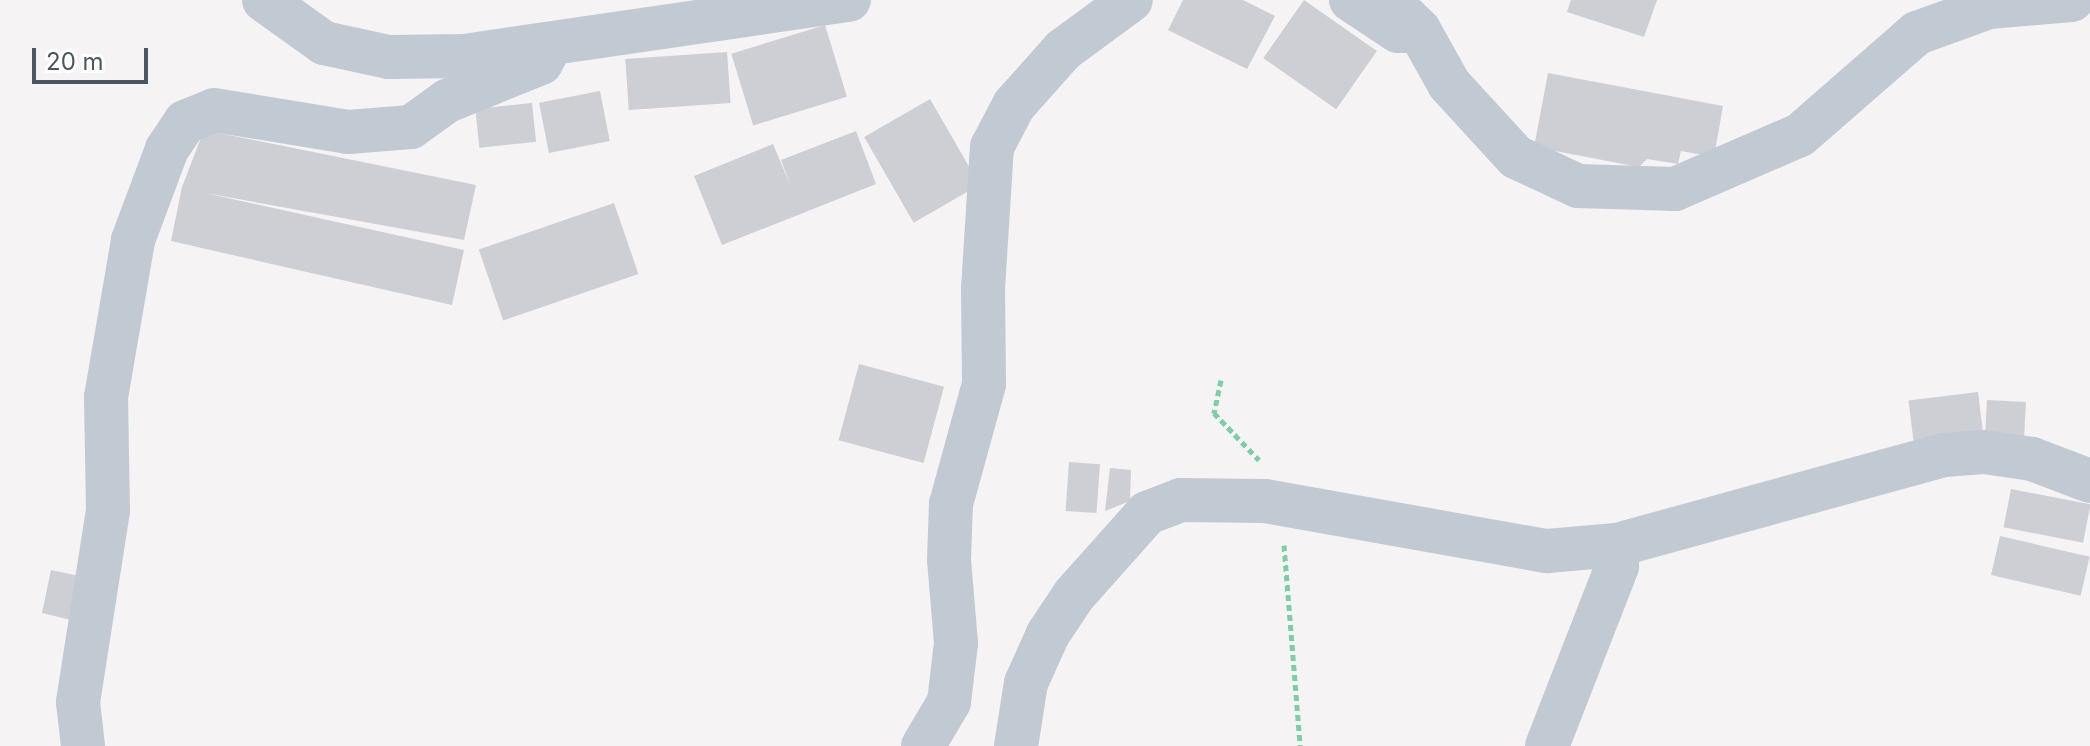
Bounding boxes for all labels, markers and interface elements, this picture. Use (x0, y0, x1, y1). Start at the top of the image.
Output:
scale bar (36, 32, 152, 82)
text: 20 m (46, 47, 104, 76)

